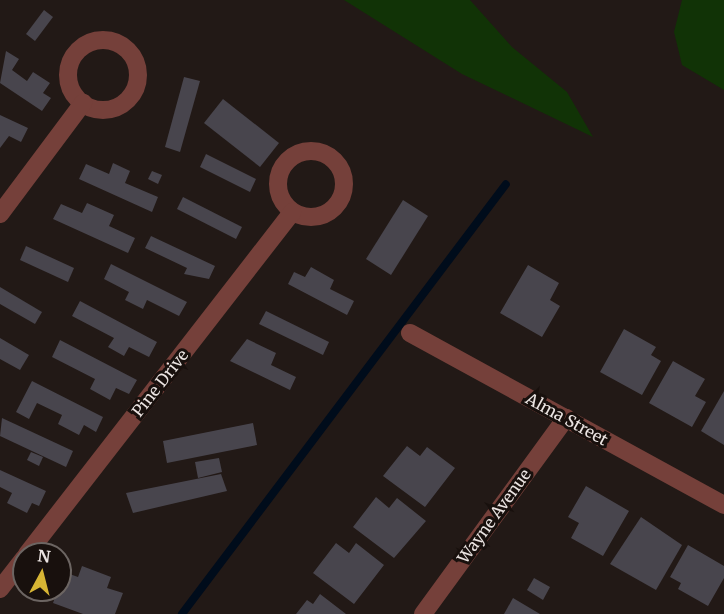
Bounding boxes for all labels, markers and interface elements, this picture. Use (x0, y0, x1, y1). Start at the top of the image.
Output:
street label: Pine Drive (128, 346, 192, 420)
street label: Alma Street (523, 389, 611, 449)
street label: Wayne Avenue (453, 465, 535, 567)
north arrow (12, 542, 72, 602)
text: N (36, 545, 51, 567)

